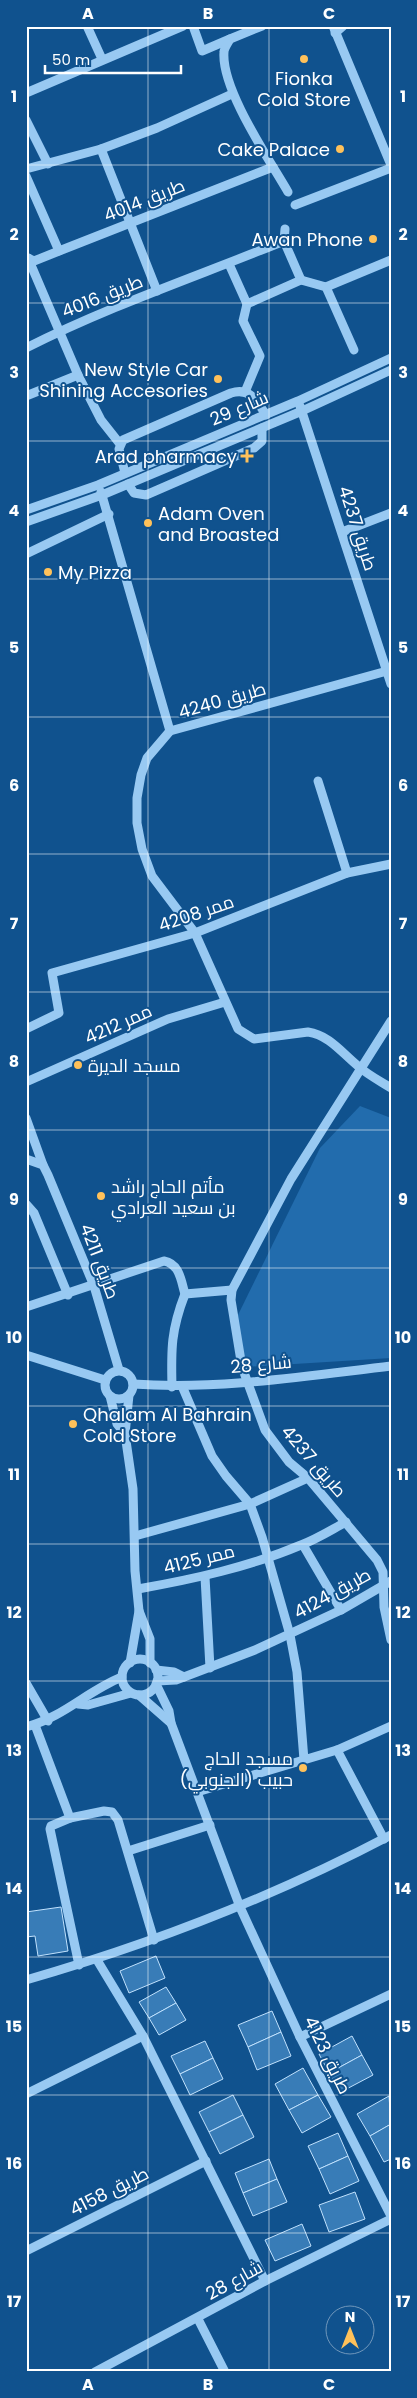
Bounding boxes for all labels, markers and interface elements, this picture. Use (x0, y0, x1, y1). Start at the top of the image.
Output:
text: A (82, 2, 94, 25)
text: B (203, 2, 213, 25)
text: C (323, 2, 335, 25)
scale bar (45, 42, 181, 74)
text: 50 m (52, 49, 90, 70)
marker: Fionka Cold Store (298, 53, 310, 65)
place label: Fionka Cold Store (257, 66, 351, 112)
text: 1 (11, 85, 17, 108)
text: 1 (400, 85, 406, 108)
place label: Cake Palace (217, 137, 330, 162)
marker: Cake Palace (334, 143, 346, 155)
street label: طريق 4014 (100, 172, 188, 228)
text: 2 (9, 223, 19, 246)
text: 2 (398, 223, 408, 246)
place label: Awan Phone (251, 227, 363, 252)
marker: Awan Phone (367, 233, 379, 245)
street label: طريق 4016 (58, 268, 146, 324)
place label: New Style Car Shining Accesories (39, 357, 208, 403)
text: 3 (9, 361, 19, 384)
text: 3 (398, 361, 408, 384)
marker: New Style Car Shining Accesories (212, 373, 224, 385)
street label: شارع 29 (206, 385, 272, 431)
place label: Arad pharmacy (95, 444, 237, 469)
marker: Arad pharmacy (241, 450, 253, 462)
street label: طريق 4237 (333, 482, 383, 574)
text: 4 (9, 499, 20, 522)
text: 4 (398, 499, 409, 522)
place label: Adam Oven and Broasted (158, 501, 279, 547)
marker: Adam Oven and Broasted (142, 517, 154, 529)
place label: My Pizza (58, 560, 132, 585)
marker: My Pizza (42, 566, 54, 578)
text: 5 (9, 636, 19, 659)
text: 5 (398, 636, 408, 659)
street label: طريق 4240 (175, 676, 269, 724)
text: 6 (9, 774, 19, 797)
text: 6 (398, 774, 408, 797)
street label: ممر 4208 (155, 888, 237, 938)
text: 7 (10, 912, 19, 935)
text: 7 (399, 912, 408, 935)
street label: ممر 4212 (80, 998, 156, 1050)
text: 8 (9, 1050, 19, 1073)
text: 8 (398, 1050, 408, 1073)
place label: مسجد الديرة (88, 1053, 180, 1078)
marker: مسجد الديرة (72, 1059, 84, 1071)
place label: مأتم الحاج راشد بن سعيد العرادي (111, 1174, 236, 1222)
text: 9 (9, 1188, 19, 1211)
text: 9 (398, 1188, 408, 1211)
marker: مأتم الحاج راشد بن سعيد العرادي (95, 1190, 107, 1202)
street label: طريق 4211 (74, 1220, 126, 1302)
text: 10 (6, 1326, 22, 1349)
text: 10 (395, 1326, 411, 1349)
street label: شارع 28 (229, 1349, 293, 1379)
place label: Qhalam Al Bahrain Cold Store (83, 1402, 252, 1448)
marker: Qhalam Al Bahrain Cold Store (67, 1418, 79, 1430)
street label: طريق 4237 (276, 1420, 352, 1502)
text: 11 (8, 1463, 20, 1486)
text: 11 (397, 1463, 409, 1486)
street label: ممر 4125 (161, 1538, 237, 1580)
street label: طريق 4124 (289, 1562, 375, 1624)
text: 12 (6, 1601, 22, 1624)
text: 12 (395, 1601, 411, 1624)
text: 13 (6, 1739, 22, 1762)
text: 13 (395, 1739, 411, 1762)
place label: مسجد الحاج حبيب (الجنوبي) (180, 1746, 293, 1794)
marker: مسجد الحاج حبيب (الجنوبي) (297, 1762, 309, 1774)
text: 14 (6, 1877, 23, 1900)
text: 14 (395, 1877, 412, 1900)
street label: طريق 4123 (298, 2012, 358, 2098)
text: 15 (6, 2015, 22, 2038)
text: 15 (395, 2015, 411, 2038)
text: 16 (6, 2152, 22, 2175)
text: 16 (395, 2152, 411, 2175)
street label: طريق 4158 (65, 2160, 153, 2222)
street label: شارع 28 (201, 2254, 267, 2306)
text: 17 (7, 2290, 22, 2313)
text: 17 (396, 2290, 411, 2313)
north arrow (324, 2306, 374, 2356)
text: N (345, 2307, 355, 2327)
text: A (82, 2373, 94, 2396)
text: B (203, 2373, 213, 2396)
text: C (323, 2373, 335, 2396)

